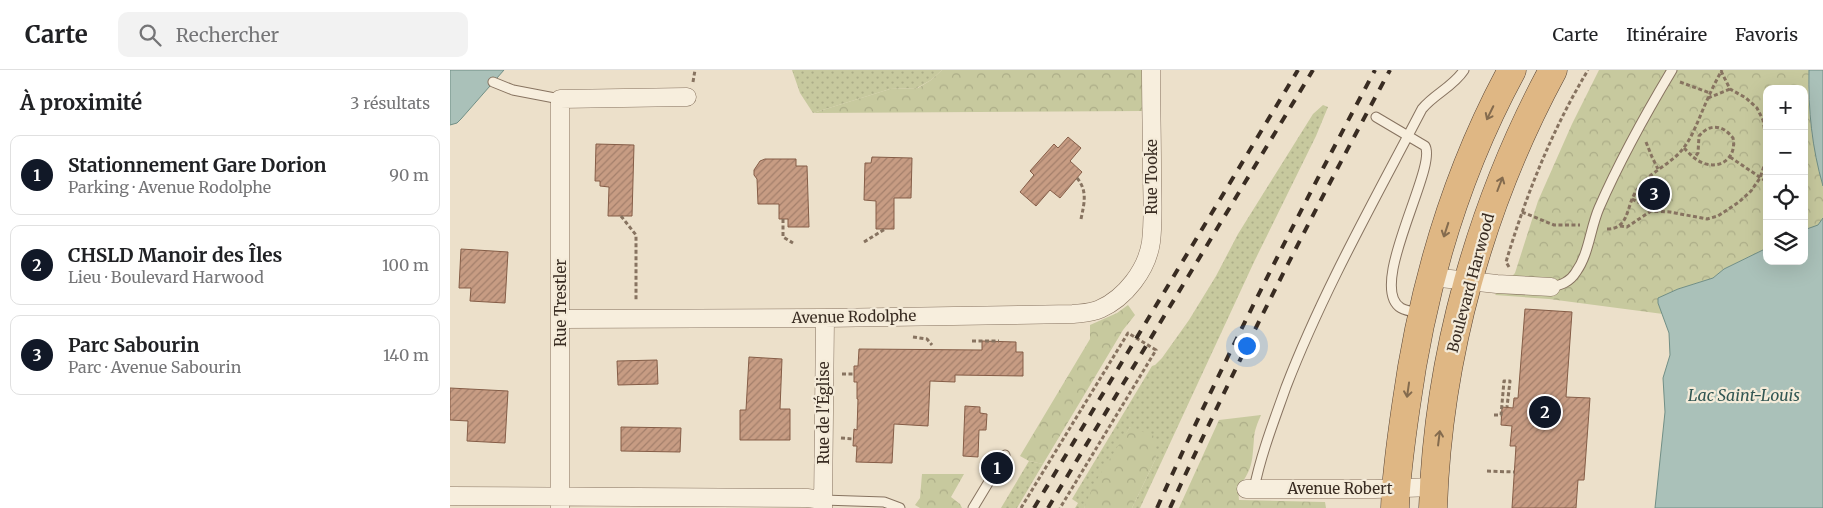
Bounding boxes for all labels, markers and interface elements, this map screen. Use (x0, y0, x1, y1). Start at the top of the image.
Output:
search box (118, 12, 468, 57)
text: Carte (25, 19, 88, 50)
icon: search (136, 21, 164, 49)
text: Rechercher (176, 23, 279, 47)
text: Carte (1552, 23, 1598, 46)
text: Itinéraire (1626, 23, 1707, 46)
text: Favoris (1735, 23, 1798, 46)
map controls (1763, 85, 1808, 265)
button: + (1763, 85, 1808, 130)
text: À proximité (20, 89, 142, 116)
text: 3 résultats (350, 93, 430, 113)
one-way arrow (1485, 105, 1494, 120)
button: − (1763, 130, 1808, 175)
street label: Rue Tooke (1142, 139, 1161, 215)
text: Stationnement Gare Dorion (68, 153, 326, 177)
text: 1 (33, 165, 41, 185)
text: 90 m (389, 165, 429, 185)
pin: 3 (1638, 175, 1670, 213)
button: locate (1763, 175, 1808, 220)
text: Parking · Avenue Rodolphe (68, 177, 271, 197)
one-way arrow (1496, 177, 1505, 192)
street label: Boulevard Harwood (1443, 211, 1498, 355)
button: layers (1763, 220, 1808, 265)
one-way arrow (1440, 222, 1450, 238)
text: CHSLD Manoir des Îles (68, 243, 282, 267)
text: 2 (32, 255, 42, 275)
text: 100 m (382, 255, 429, 275)
street label: Rue Trestler (551, 259, 570, 347)
text: Lieu · Boulevard Harwood (68, 267, 264, 287)
street label: Avenue Rodolphe (791, 306, 917, 327)
text: Parc Sabourin (68, 333, 199, 357)
your location (1234, 333, 1260, 359)
text: 3 (32, 345, 42, 365)
text: 140 m (383, 345, 429, 365)
text: Parc · Avenue Sabourin (68, 357, 241, 377)
street label: Rue de l'Église (813, 361, 833, 465)
one-way arrow (1403, 382, 1413, 398)
water label: Lac Saint-Louis (1688, 385, 1800, 405)
pin: 2 (1529, 393, 1561, 431)
one-way arrow (1434, 430, 1444, 446)
pin: 1 (981, 449, 1013, 487)
street label: Avenue Robert (1286, 479, 1393, 498)

